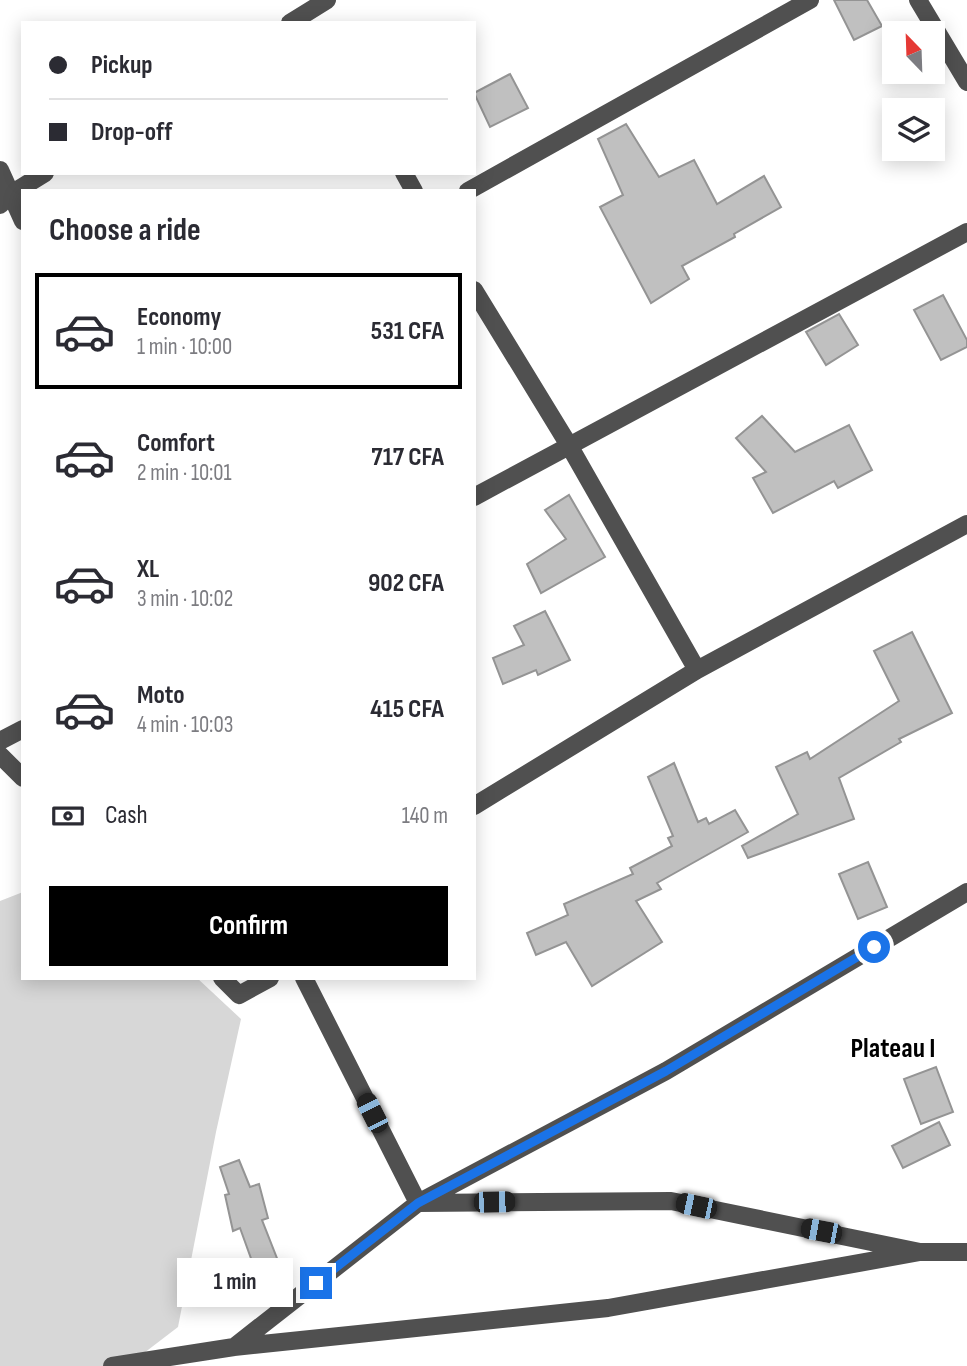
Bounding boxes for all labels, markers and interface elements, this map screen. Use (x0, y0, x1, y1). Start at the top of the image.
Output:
north arrow (882, 21, 945, 84)
map controls (882, 21, 945, 161)
text: Pickup (91, 50, 153, 81)
button: layers (882, 98, 945, 161)
text: Drop-off (91, 117, 172, 148)
text: Choose a ride (49, 211, 201, 250)
icon: car (53, 300, 116, 363)
text: Economy (137, 302, 221, 333)
text: 531 CFA (371, 316, 444, 347)
text: 1 min · 10:00 (137, 333, 232, 361)
icon: car (53, 426, 116, 489)
text: Comfort (137, 428, 215, 459)
text: 717 CFA (371, 442, 444, 473)
text: 2 min · 10:01 (137, 459, 232, 487)
icon: car (53, 552, 116, 615)
text: XL (137, 554, 159, 585)
text: 902 CFA (368, 568, 444, 599)
text: 3 min · 10:02 (137, 585, 233, 613)
icon: car (53, 678, 116, 741)
text: Moto (137, 680, 185, 711)
text: 415 CFA (370, 694, 444, 725)
text: 4 min · 10:03 (137, 711, 233, 739)
icon: cash (49, 797, 87, 835)
text: Cash (105, 800, 148, 831)
text: 140 m (402, 802, 448, 830)
button: Confirm (49, 886, 448, 966)
route start (858, 931, 890, 963)
district label: Plateau I (850, 1032, 936, 1065)
car (354, 1090, 391, 1136)
car (473, 1191, 516, 1213)
car (674, 1191, 719, 1221)
car (799, 1217, 844, 1245)
callout: 1 min (176, 1258, 292, 1308)
route end (300, 1267, 332, 1299)
text: 1 min (214, 1268, 256, 1296)

